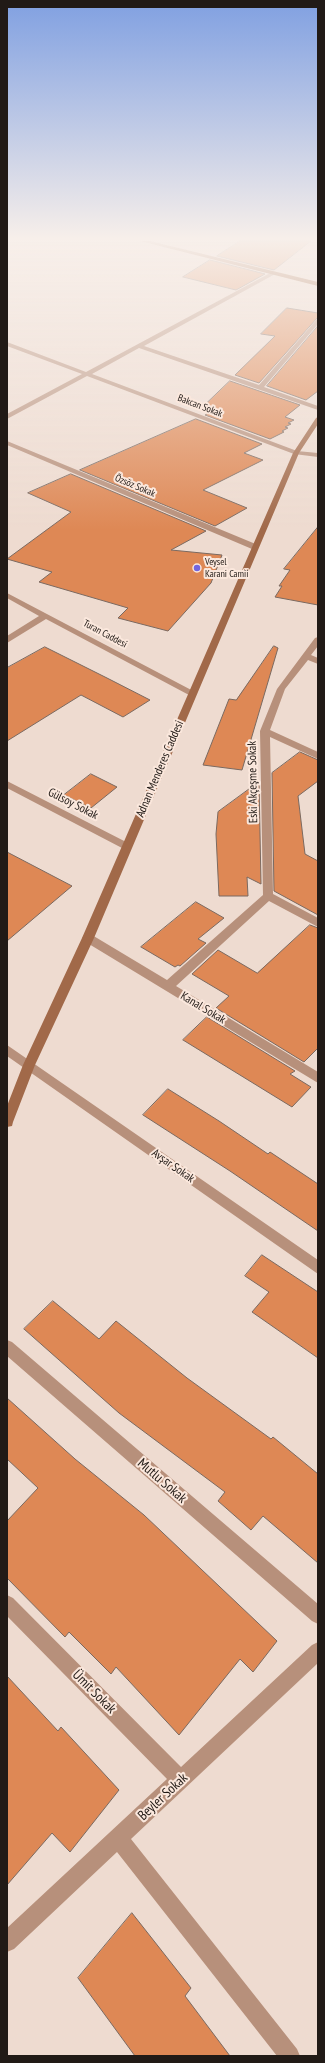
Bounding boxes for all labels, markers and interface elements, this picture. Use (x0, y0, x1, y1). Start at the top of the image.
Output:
street label: Bakcan Sokak (176, 392, 224, 420)
street label: Özsöz Sokak (113, 472, 157, 500)
place label: Veysel Karani Camii (205, 556, 248, 580)
marker: Veysel Karani Camii (192, 563, 202, 573)
street label: Turan Caddesi (81, 617, 129, 651)
street label: Adnan Menderes Caddesi (133, 718, 187, 820)
street label: Eski Akçeşme Sokak (245, 741, 261, 823)
street label: Gülsoy Sokak (45, 785, 101, 823)
street label: Kanal Sokak (178, 989, 228, 1027)
street label: Avşar Sokak (149, 1146, 197, 1186)
street label: Mutlu Sokak (134, 1455, 190, 1507)
street label: Ümit Sokak (69, 1667, 119, 1717)
street label: Beyler Sokak (135, 1770, 191, 1824)

